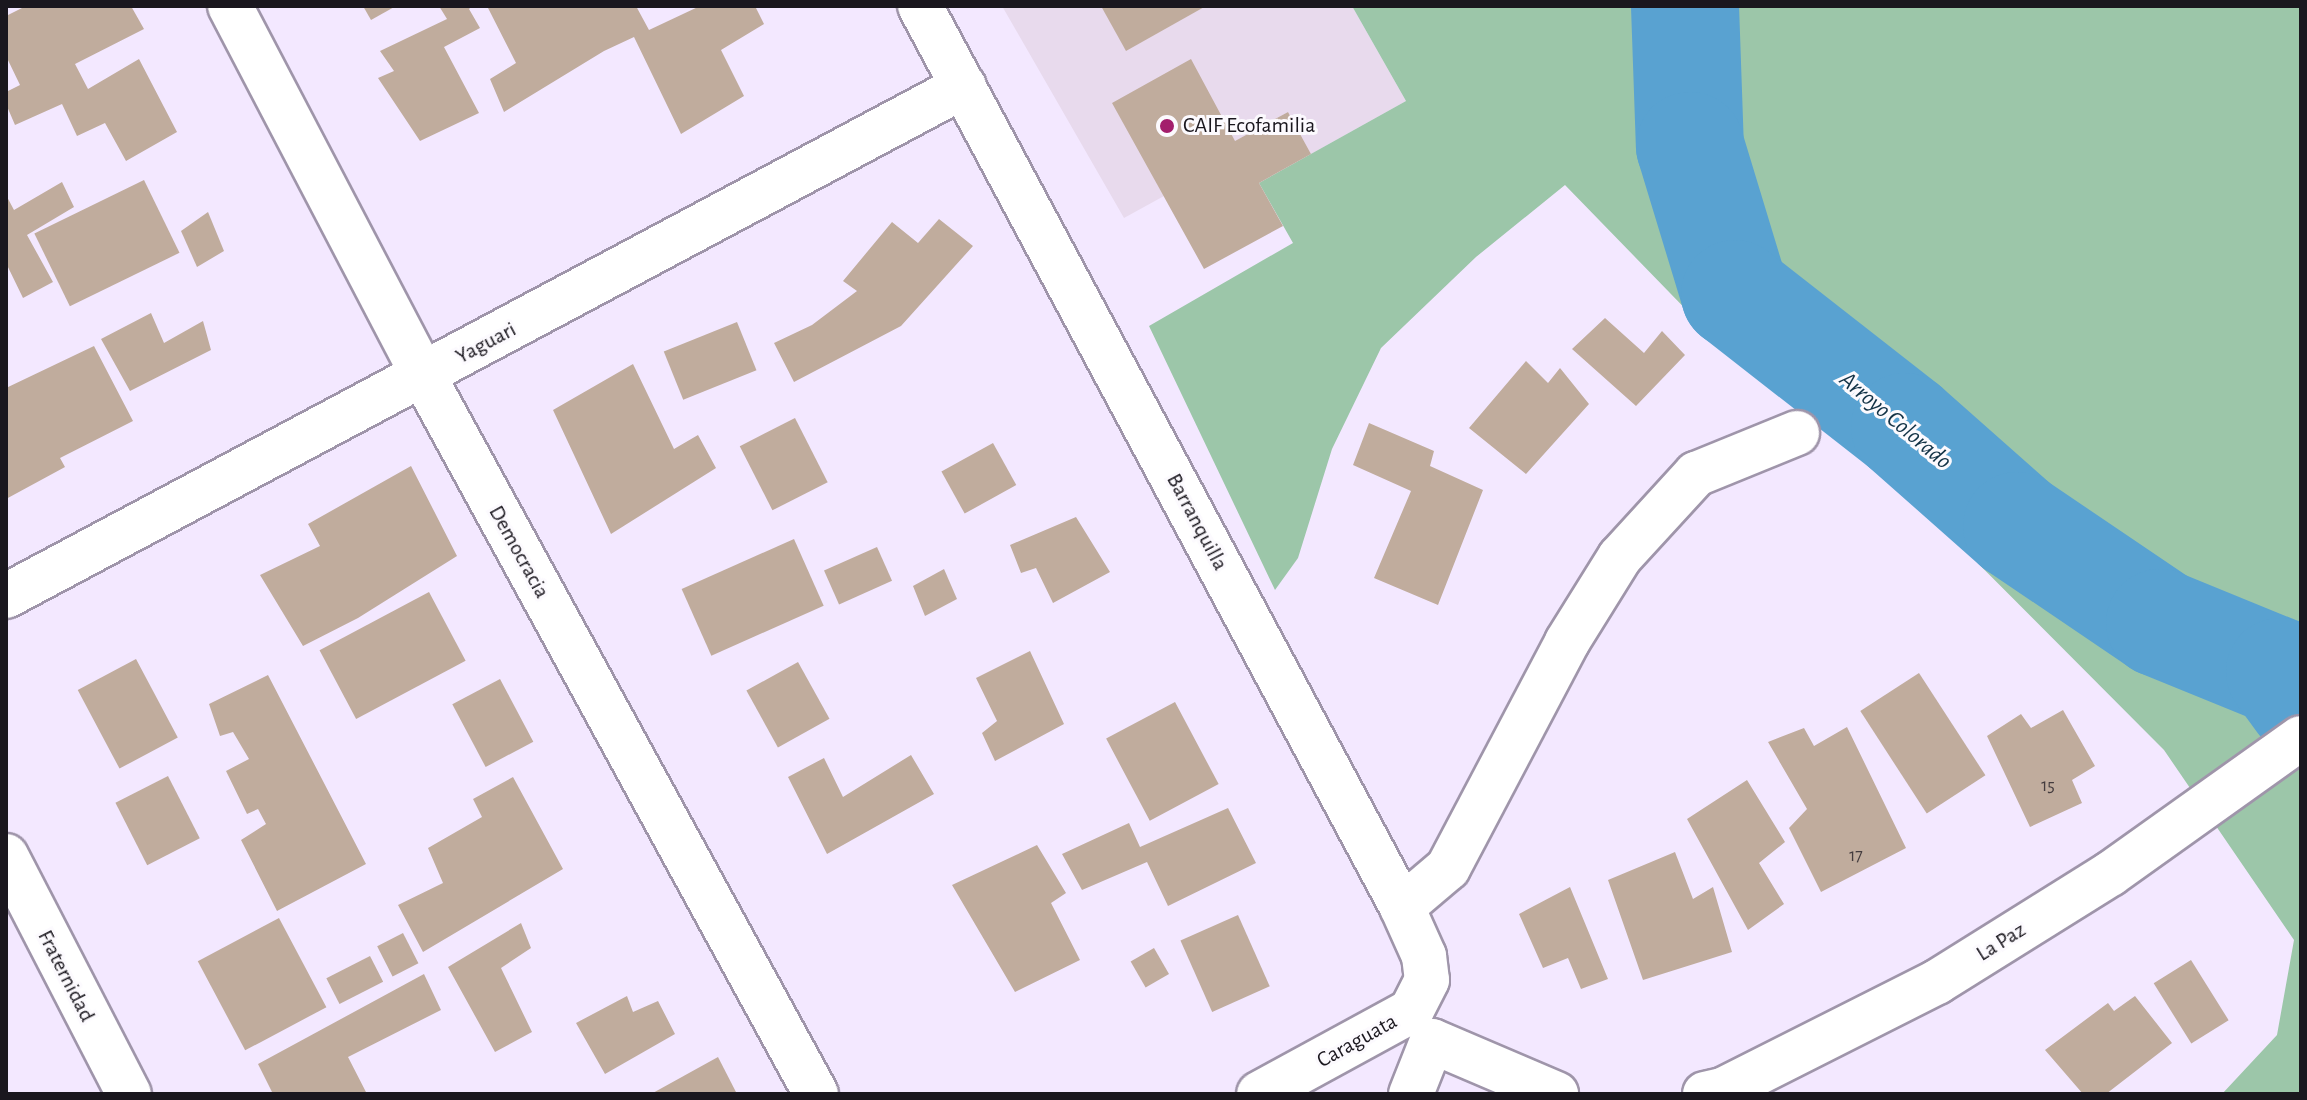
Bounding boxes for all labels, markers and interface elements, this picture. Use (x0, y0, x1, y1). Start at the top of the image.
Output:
place label: CAIF Ecofamilia (1183, 113, 1315, 139)
marker: CAIF Ecofamilia (1158, 117, 1176, 135)
street label: Yaguari (451, 316, 521, 370)
water label: Arroyo Colorado (1833, 366, 1957, 476)
street label: Barranquilla (1161, 469, 1233, 575)
street label: Democracia (483, 501, 555, 603)
house number: 15 (2041, 775, 2055, 797)
house number: 17 (1849, 845, 1863, 867)
street label: La Paz (1972, 917, 2030, 967)
street label: Fraternidad (32, 926, 100, 1026)
street label: Caraguata (1312, 1008, 1402, 1074)

